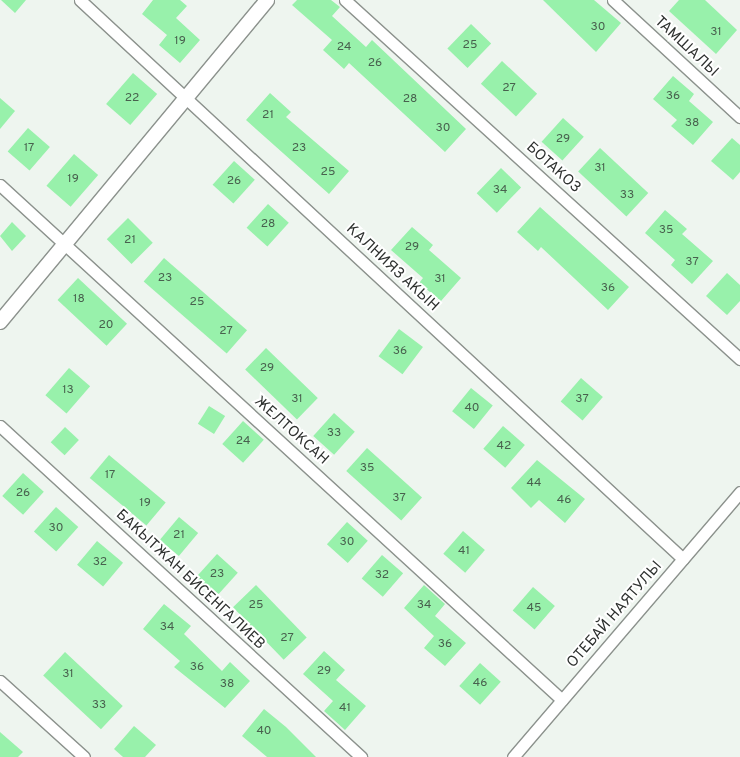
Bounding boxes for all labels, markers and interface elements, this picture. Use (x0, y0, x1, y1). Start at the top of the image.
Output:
street label: ТАМШАЛЫ (650, 13, 722, 81)
house number: 30 (591, 21, 605, 35)
house number: 31 (710, 26, 722, 40)
house number: 19 (174, 35, 186, 49)
house number: 25 (463, 39, 477, 53)
house number: 24 (337, 41, 351, 55)
house number: 26 (368, 57, 382, 71)
house number: 27 (502, 82, 516, 96)
house number: 36 (666, 90, 680, 104)
house number: 22 (125, 92, 139, 106)
house number: 28 (403, 93, 417, 107)
house number: 21 (262, 109, 274, 123)
house number: 38 (685, 117, 699, 131)
house number: 30 (436, 122, 450, 136)
house number: 29 (556, 133, 570, 147)
street label: БОТАКОЗ (522, 139, 584, 197)
house number: 17 (24, 142, 34, 156)
house number: 23 (292, 142, 306, 156)
house number: 31 (594, 162, 606, 176)
house number: 25 (321, 166, 335, 180)
house number: 19 (67, 173, 79, 187)
house number: 26 (227, 175, 241, 189)
house number: 34 (493, 184, 507, 198)
house number: 33 (620, 189, 634, 203)
house number: 28 (261, 218, 275, 232)
street label: КАЛНИЯЗ АКЫН (342, 220, 442, 316)
house number: 35 (659, 224, 673, 238)
house number: 21 (124, 234, 136, 248)
house number: 29 (405, 241, 419, 255)
house number: 37 (685, 256, 699, 270)
house number: 23 (158, 272, 172, 286)
house number: 31 (434, 273, 446, 287)
house number: 36 (601, 282, 615, 296)
house number: 18 (73, 293, 85, 307)
house number: 25 (190, 296, 204, 310)
house number: 20 (98, 319, 114, 333)
house number: 27 (219, 325, 233, 339)
house number: 36 (393, 345, 407, 359)
house number: 29 (260, 362, 274, 376)
house number: 13 (62, 384, 74, 398)
street label: ЖЕЛТОКСАН (250, 393, 332, 469)
house number: 31 (291, 393, 303, 407)
house number: 37 (575, 393, 589, 407)
house number: 40 (464, 402, 480, 416)
house number: 33 (327, 427, 341, 441)
house number: 24 (236, 435, 250, 449)
house number: 42 (497, 440, 511, 454)
house number: 35 (360, 462, 374, 476)
house number: 17 (105, 469, 115, 483)
house number: 44 (527, 477, 541, 491)
house number: 26 (16, 487, 30, 501)
house number: 37 (392, 492, 406, 506)
house number: 46 (557, 494, 571, 508)
house number: 19 (139, 497, 151, 511)
street label: БАКЫТЖАН БИСЕНГАЛИЕВ (112, 506, 268, 654)
house number: 30 (49, 522, 63, 536)
house number: 21 (173, 529, 185, 543)
house number: 30 (340, 536, 354, 550)
house number: 41 (458, 545, 470, 559)
house number: 32 (93, 556, 107, 570)
street label: ОТЕБАЙ НАЯТУЛЫ (564, 558, 666, 672)
house number: 23 (210, 568, 224, 582)
house number: 32 (375, 569, 389, 583)
house number: 25 (249, 599, 263, 613)
house number: 34 (417, 599, 431, 613)
house number: 45 (527, 602, 541, 616)
house number: 34 (160, 621, 174, 635)
house number: 27 (280, 632, 294, 646)
house number: 36 (438, 638, 452, 652)
house number: 36 (190, 661, 204, 675)
house number: 29 (317, 665, 331, 679)
house number: 31 (62, 668, 74, 682)
house number: 46 (473, 677, 487, 691)
house number: 38 (220, 678, 234, 692)
house number: 33 (92, 699, 106, 713)
house number: 41 (339, 702, 351, 716)
house number: 40 (256, 725, 272, 739)

